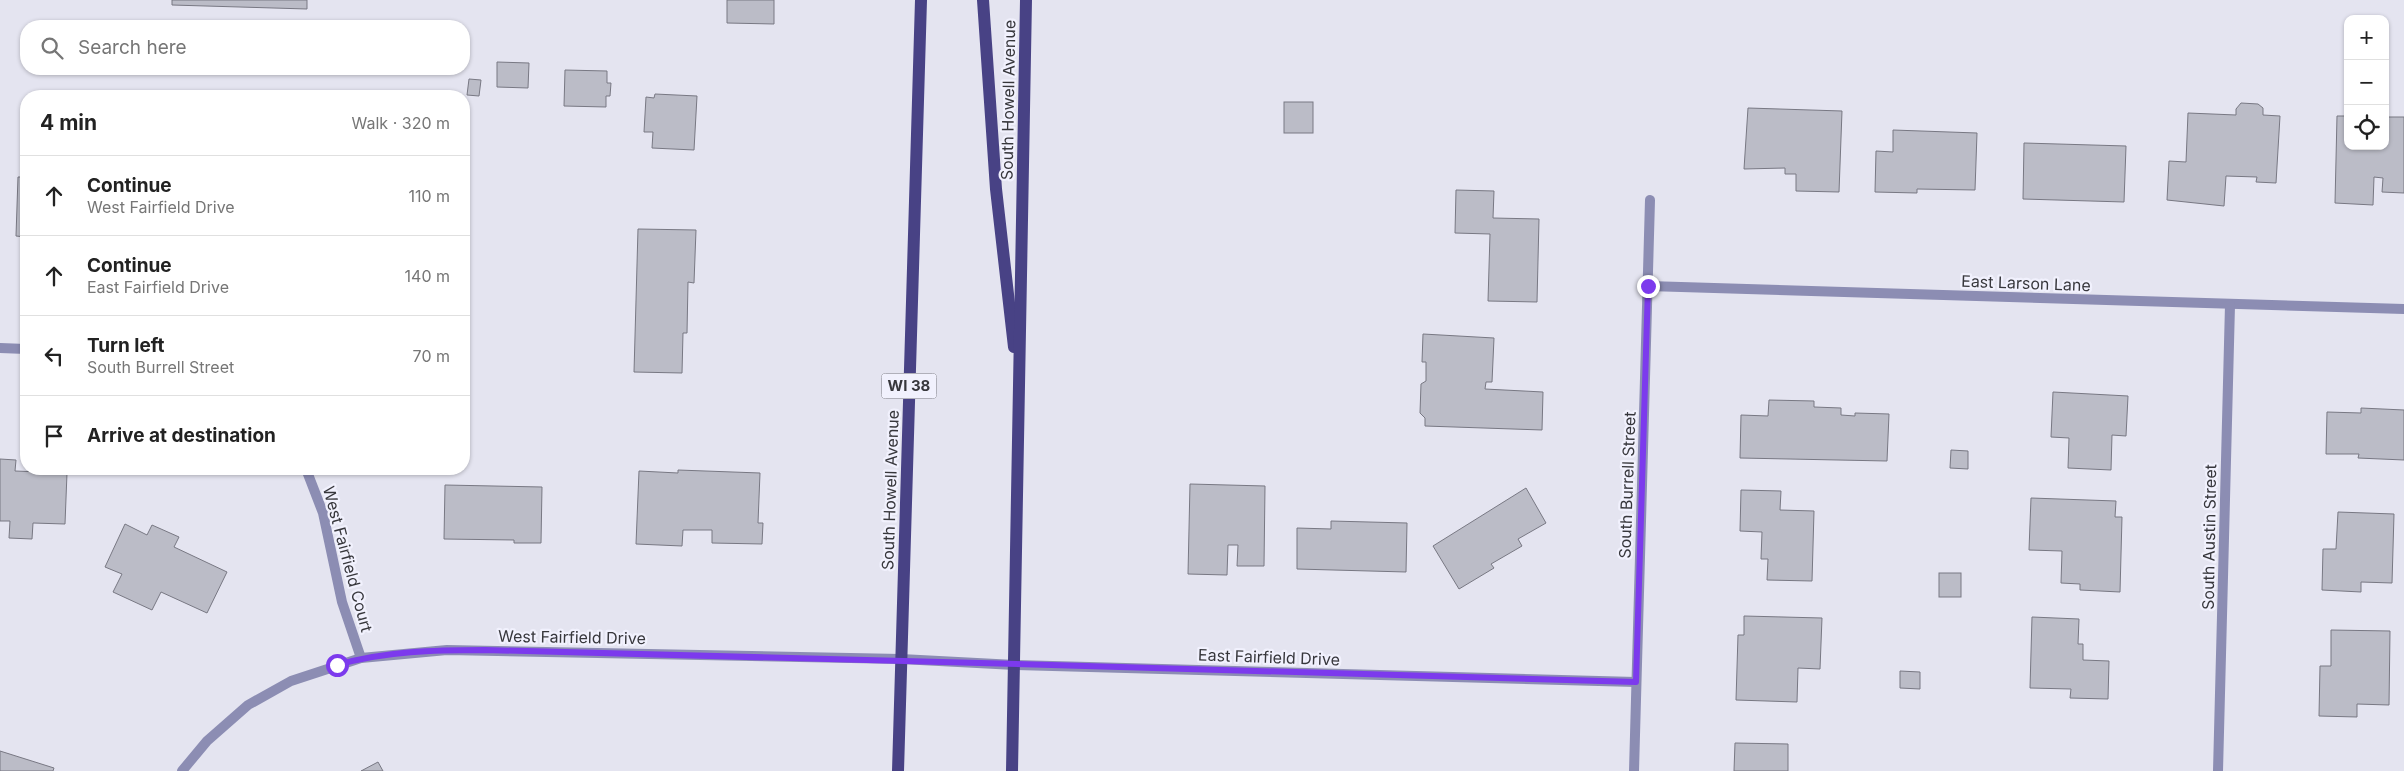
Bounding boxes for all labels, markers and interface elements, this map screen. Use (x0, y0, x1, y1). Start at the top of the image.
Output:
map controls (2344, 15, 2389, 150)
button: + (2344, 15, 2389, 60)
search box (20, 20, 470, 75)
street label: South Howell Avenue (997, 20, 1019, 180)
icon: search (38, 34, 66, 62)
text: Search here (78, 36, 187, 59)
button: − (2344, 60, 2389, 105)
button: locate (2344, 105, 2389, 150)
text: 4 min (40, 110, 97, 135)
text: Walk · 320 m (352, 113, 450, 133)
text: Continue (87, 174, 172, 197)
icon: ahead (40, 182, 68, 210)
text: 110 m (408, 186, 450, 206)
text: West Fairfield Drive (87, 197, 235, 217)
text: Continue (87, 254, 172, 277)
icon: ahead (40, 262, 68, 290)
text: 140 m (405, 266, 450, 286)
street label: East Larson Lane (1961, 271, 2091, 295)
route end (1637, 275, 1660, 298)
text: East Fairfield Drive (87, 277, 229, 297)
text: Turn left (87, 334, 165, 357)
icon: left (40, 342, 68, 370)
text: 70 m (413, 346, 450, 366)
text: South Burrell Street (87, 357, 234, 377)
road number: WI 38 (882, 374, 936, 398)
street label: South Howell Avenue (877, 410, 903, 570)
street label: South Burrell Street (1614, 411, 1640, 559)
icon: arrive (40, 422, 68, 450)
text: Arrive at destination (87, 424, 276, 447)
street label: South Austin Street (2198, 464, 2220, 610)
street label: West Fairfield Court (319, 484, 377, 634)
street label: West Fairfield Drive (498, 626, 646, 648)
street label: East Fairfield Drive (1198, 645, 1340, 669)
route start (326, 654, 349, 677)

